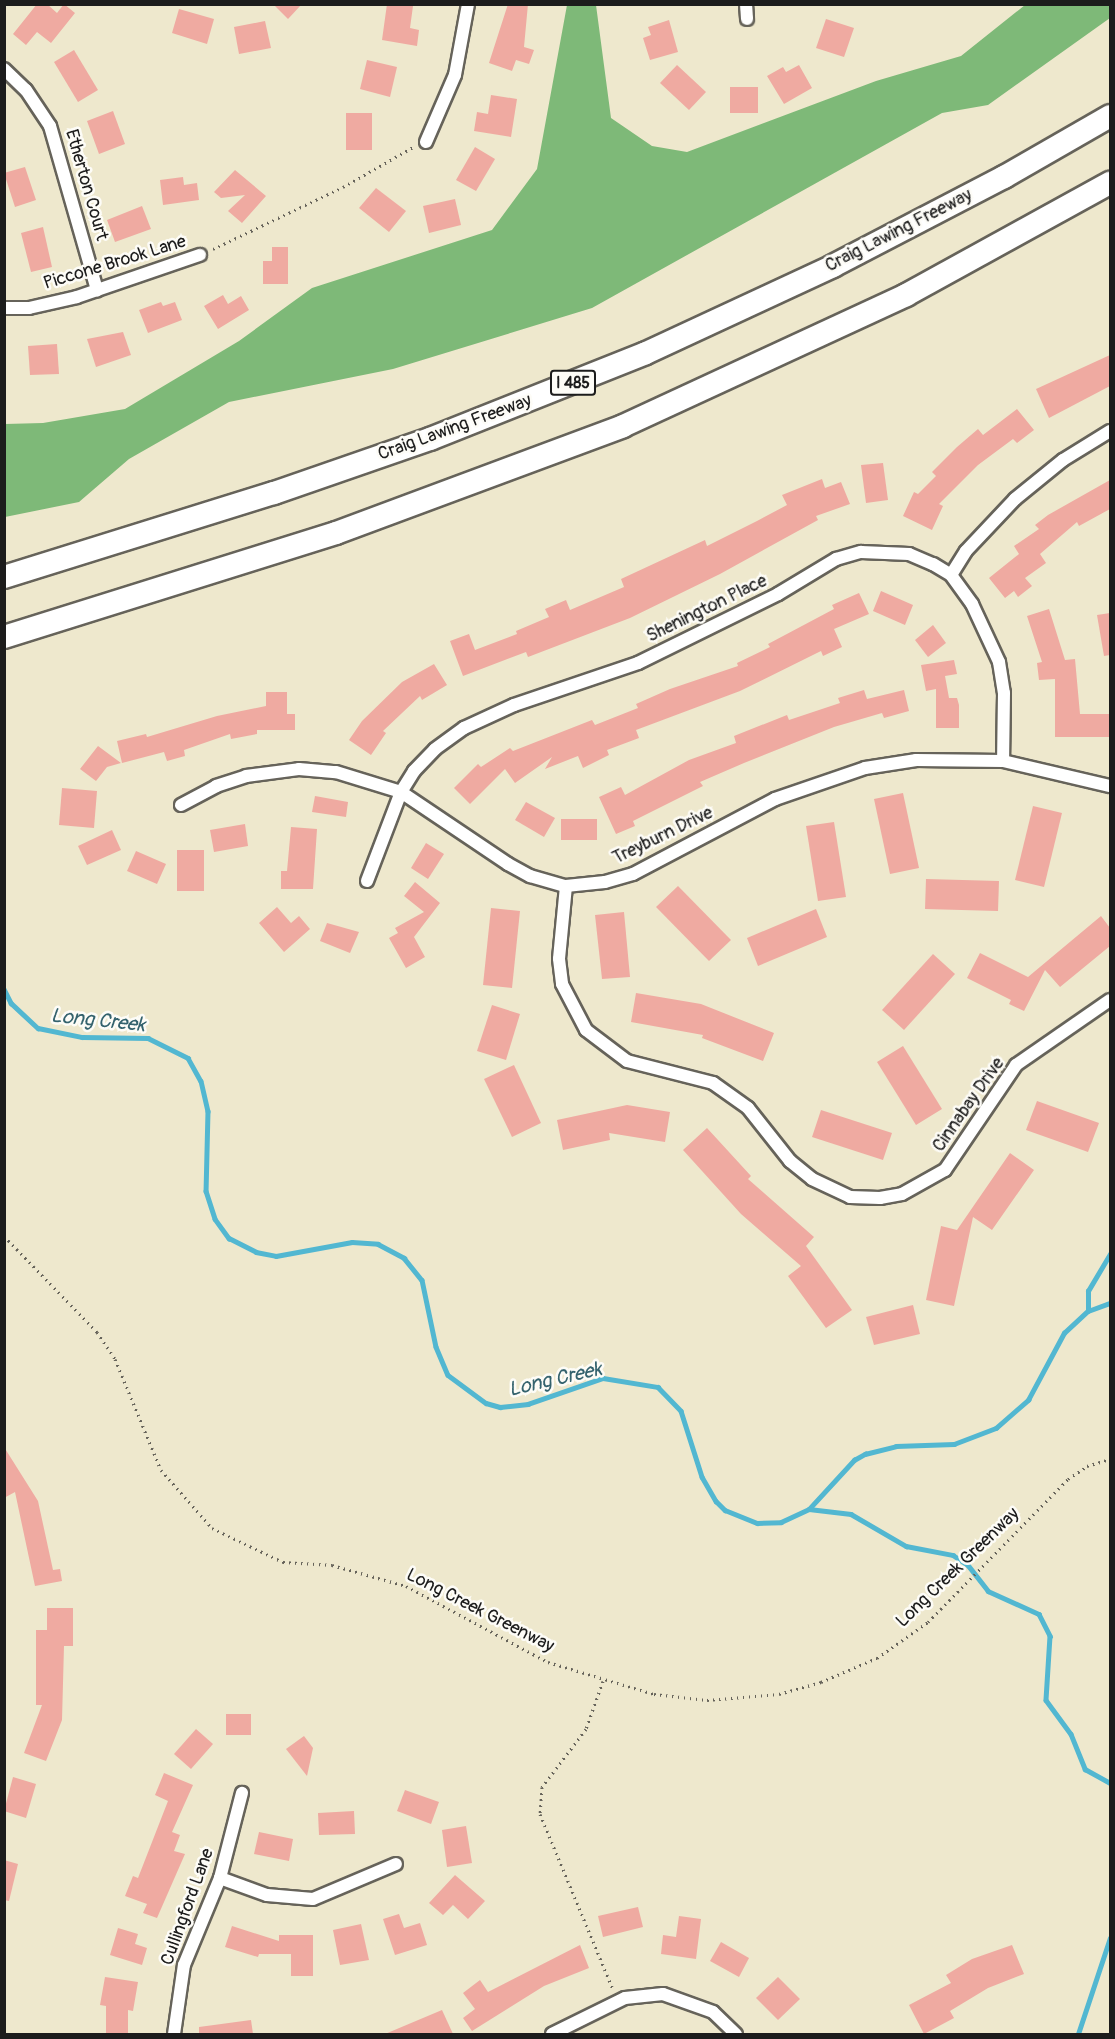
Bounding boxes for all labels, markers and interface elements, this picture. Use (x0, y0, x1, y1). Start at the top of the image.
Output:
street label: Etherton Court (60, 127, 112, 243)
street label: Craig Lawing Freeway (822, 185, 976, 277)
street label: Piccone Brook Lane (41, 231, 189, 295)
road number: I 485 (549, 370, 597, 396)
street label: Craig Lawing Freeway (375, 390, 535, 466)
street label: Shenington Place (643, 571, 771, 647)
street label: Treyburn Drive (609, 802, 717, 870)
water label: Long Creek (50, 1003, 146, 1037)
street label: Cinnabay Drive (929, 1054, 1009, 1156)
water label: Long Creek (506, 1357, 604, 1401)
street label: Long Creek Greenway (892, 1504, 1024, 1632)
street label: Long Creek Greenway (403, 1564, 557, 1658)
street label: Cullingford Lane (157, 1846, 219, 1968)

